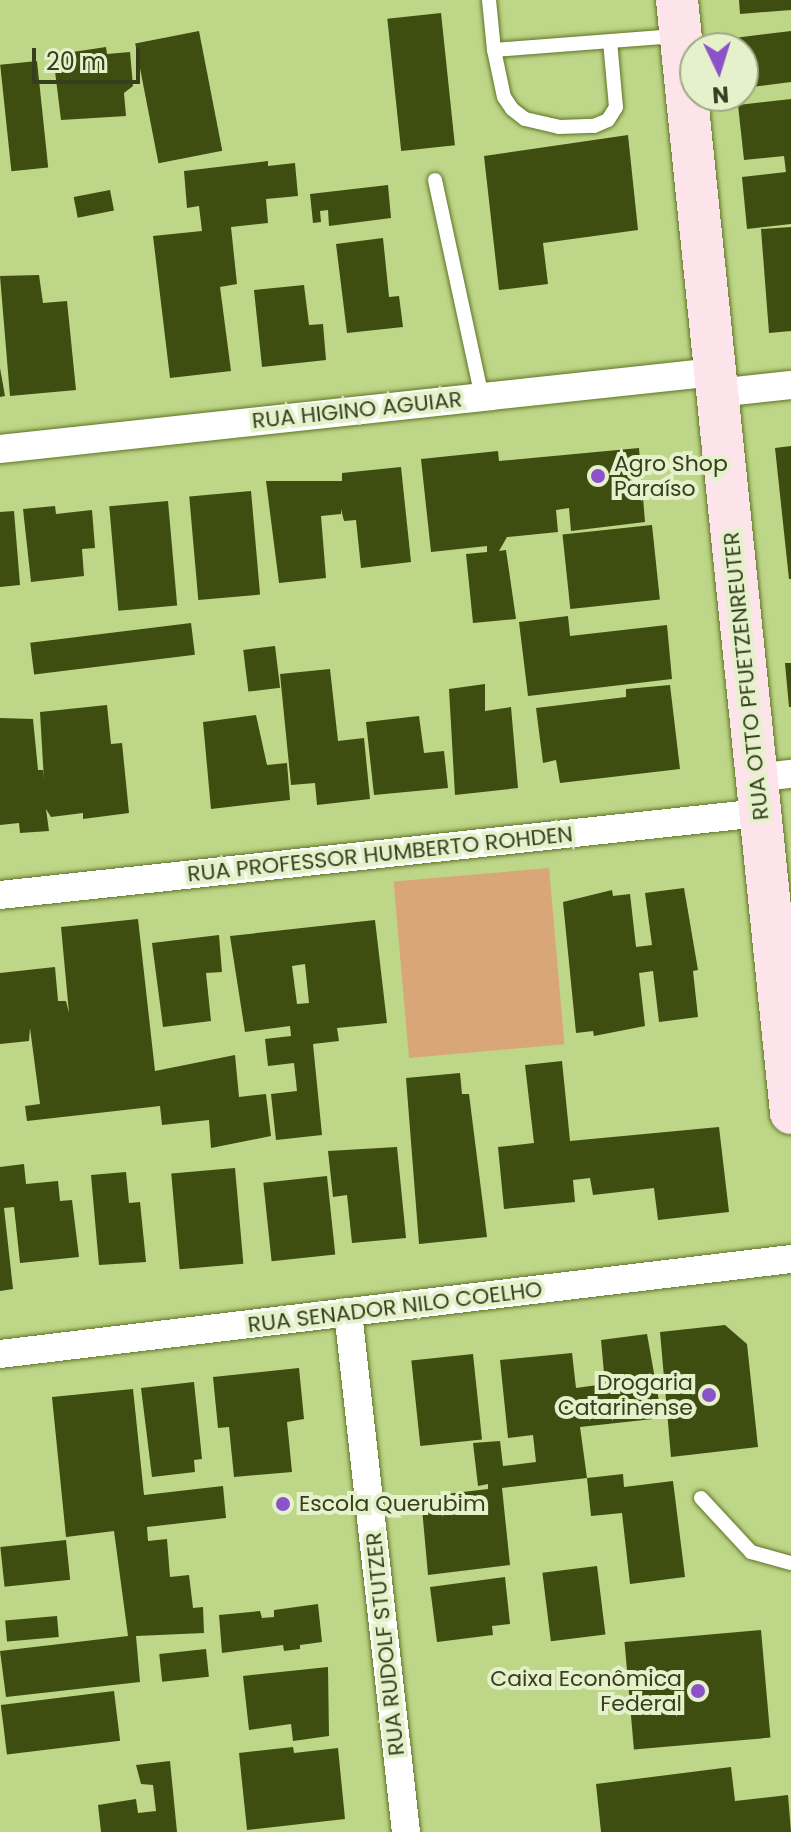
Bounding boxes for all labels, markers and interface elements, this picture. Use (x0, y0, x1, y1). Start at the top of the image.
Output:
scale bar (36, 32, 144, 82)
north arrow (679, 32, 759, 112)
text: 20 m (46, 45, 106, 78)
text: N (711, 78, 730, 110)
street label: RUA HIGINO AGUIAR (251, 386, 463, 434)
place label: Agro Shop Paraíso (614, 450, 728, 502)
marker: Agro Shop Paraíso (589, 467, 607, 485)
street label: RUA OTTO PFUETZENREUTER (718, 531, 774, 821)
street label: RUA PROFESSOR HUMBERTO ROHDEN (186, 821, 574, 887)
street label: RUA SENADOR NILO COELHO (246, 1276, 544, 1338)
place label: Drogaria Catarinense (558, 1369, 693, 1420)
marker: Drogaria Catarinense (700, 1386, 718, 1404)
place label: Escola Querubim (299, 1491, 486, 1517)
marker: Escola Querubim (274, 1495, 292, 1513)
street label: RUA RUDOLF STUTZER (360, 1531, 410, 1757)
place label: Caixa Econômica Federal (490, 1665, 682, 1716)
marker: Caixa Econômica Federal (689, 1682, 707, 1700)

